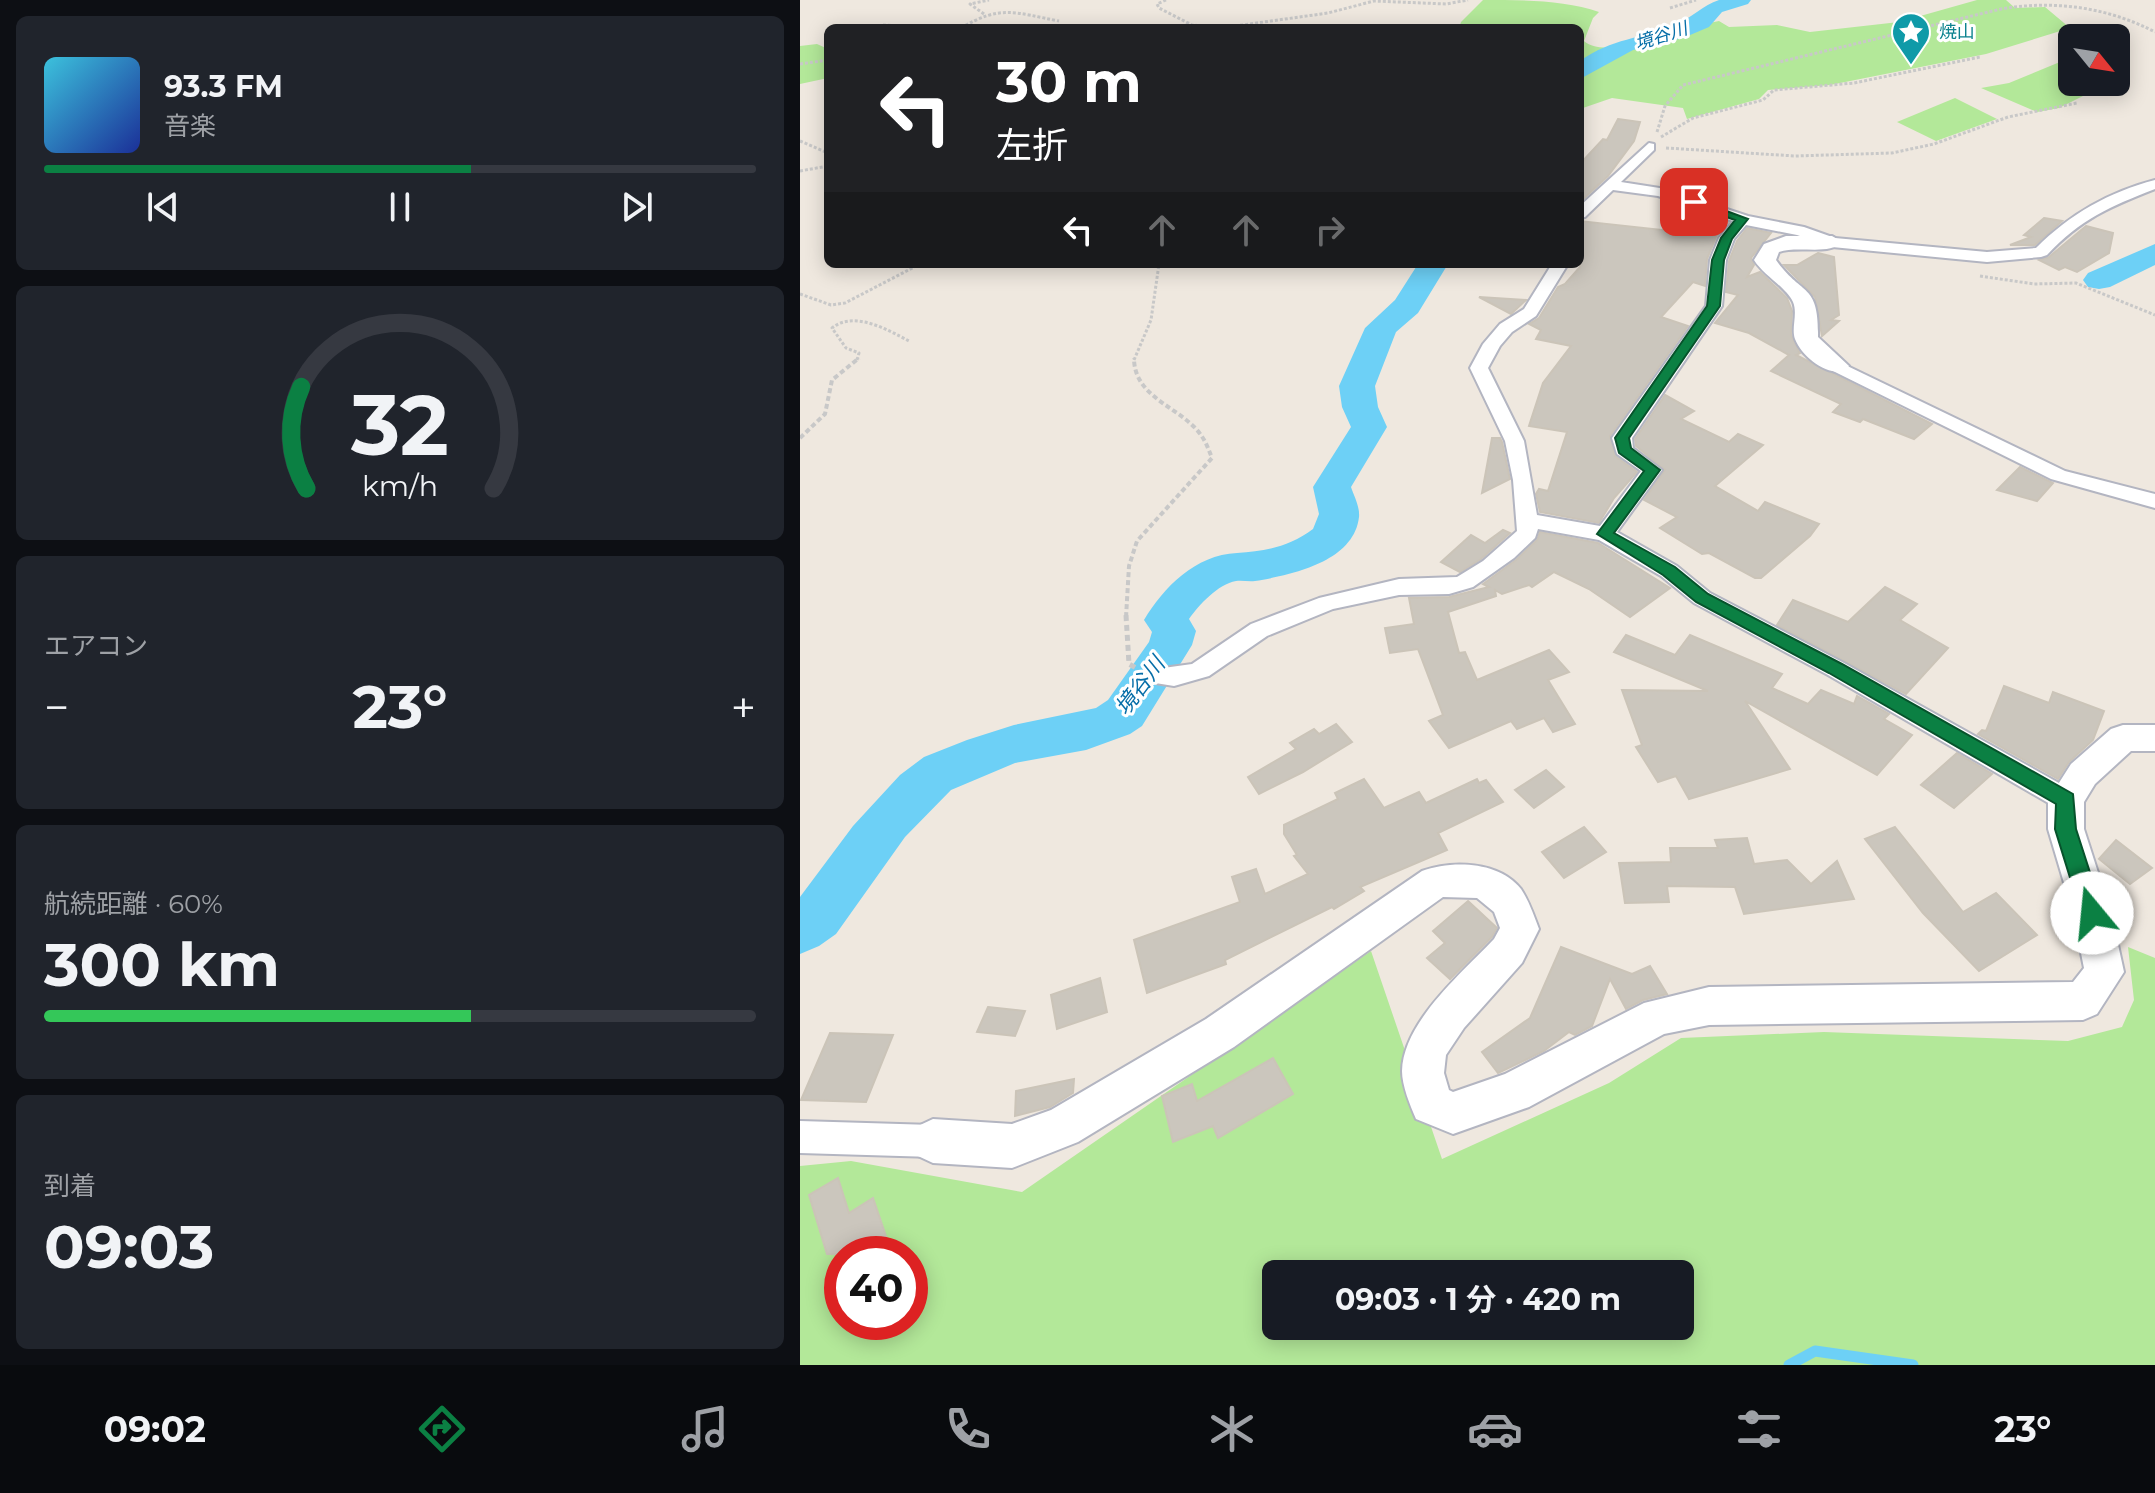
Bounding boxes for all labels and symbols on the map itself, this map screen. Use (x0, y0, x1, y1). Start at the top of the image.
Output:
place icon: 焼山 (1890, 11, 1932, 66)
water label: 境谷川 (1632, 17, 1692, 55)
place label: 焼山 (1939, 21, 1975, 43)
north arrow (2058, 24, 2130, 96)
pin (1660, 168, 1728, 236)
water label: 境谷川 (1109, 650, 1172, 720)
position arrow (2050, 871, 2134, 955)
speed limit sign: 40 (824, 1236, 928, 1340)

